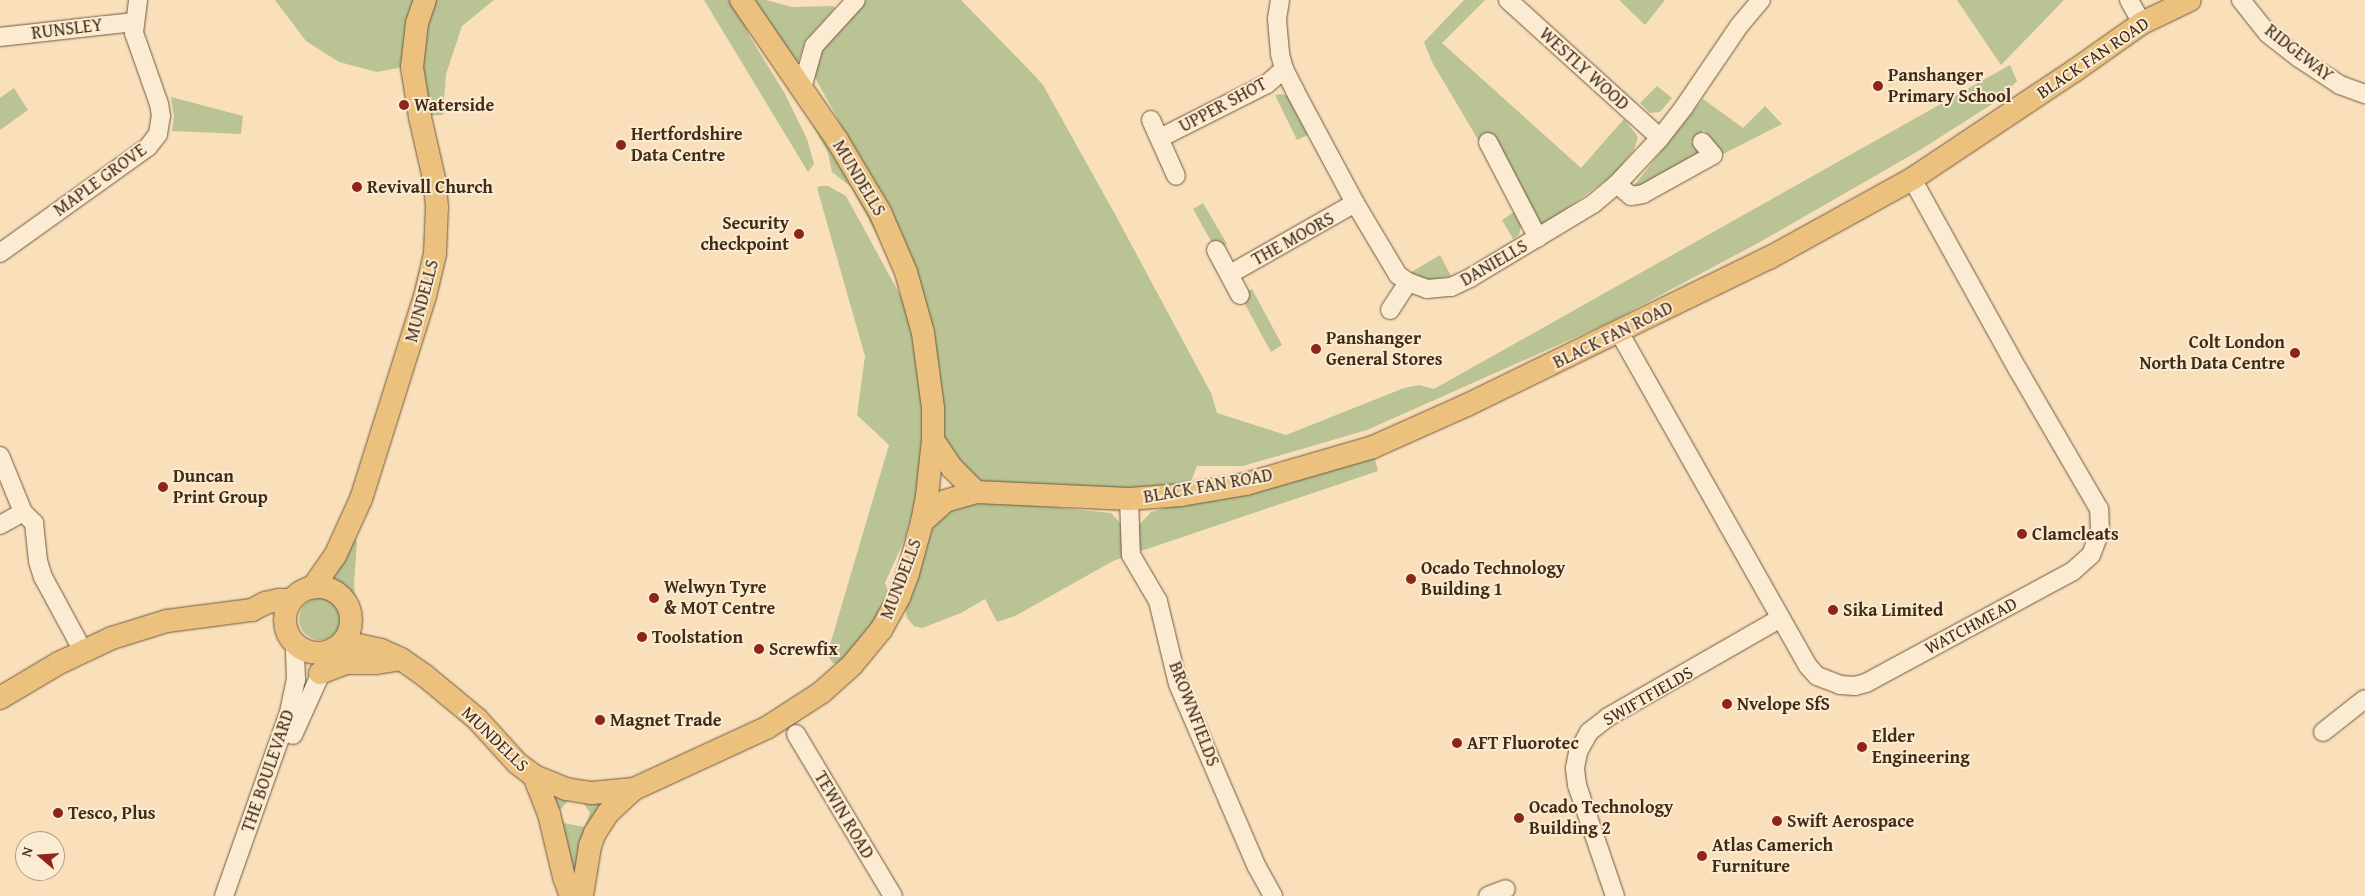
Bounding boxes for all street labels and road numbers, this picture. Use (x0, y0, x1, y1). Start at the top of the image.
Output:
street label: BLACK FAN ROAD (2033, 12, 2153, 104)
street label: RUNSLEY (30, 14, 104, 44)
street label: RIDGEWAY (2261, 20, 2337, 86)
street label: WESTLY WOOD (1535, 23, 1633, 115)
street label: UPPER SHOT (1175, 73, 1271, 137)
street label: MUNDELLS (828, 136, 890, 220)
street label: MAPLE GROVE (49, 139, 151, 221)
street label: THE MOORS (1248, 208, 1338, 270)
street label: DANIELLS (1457, 235, 1531, 291)
street label: MUNDELLS (401, 257, 443, 345)
street label: BLACK FAN ROAD (1550, 297, 1676, 373)
street label: BLACK FAN ROAD (1142, 464, 1274, 508)
street label: MUNDELLS (876, 536, 926, 622)
street label: WATCHMEAD (1921, 593, 2021, 659)
street label: BROWNFIELDS (1164, 659, 1224, 769)
street label: SWIFTFIELDS (1599, 662, 1697, 730)
street label: MUNDELLS (457, 702, 533, 776)
street label: THE BOULEVARD (237, 707, 299, 835)
street label: TEWIN ROAD (809, 767, 879, 863)

